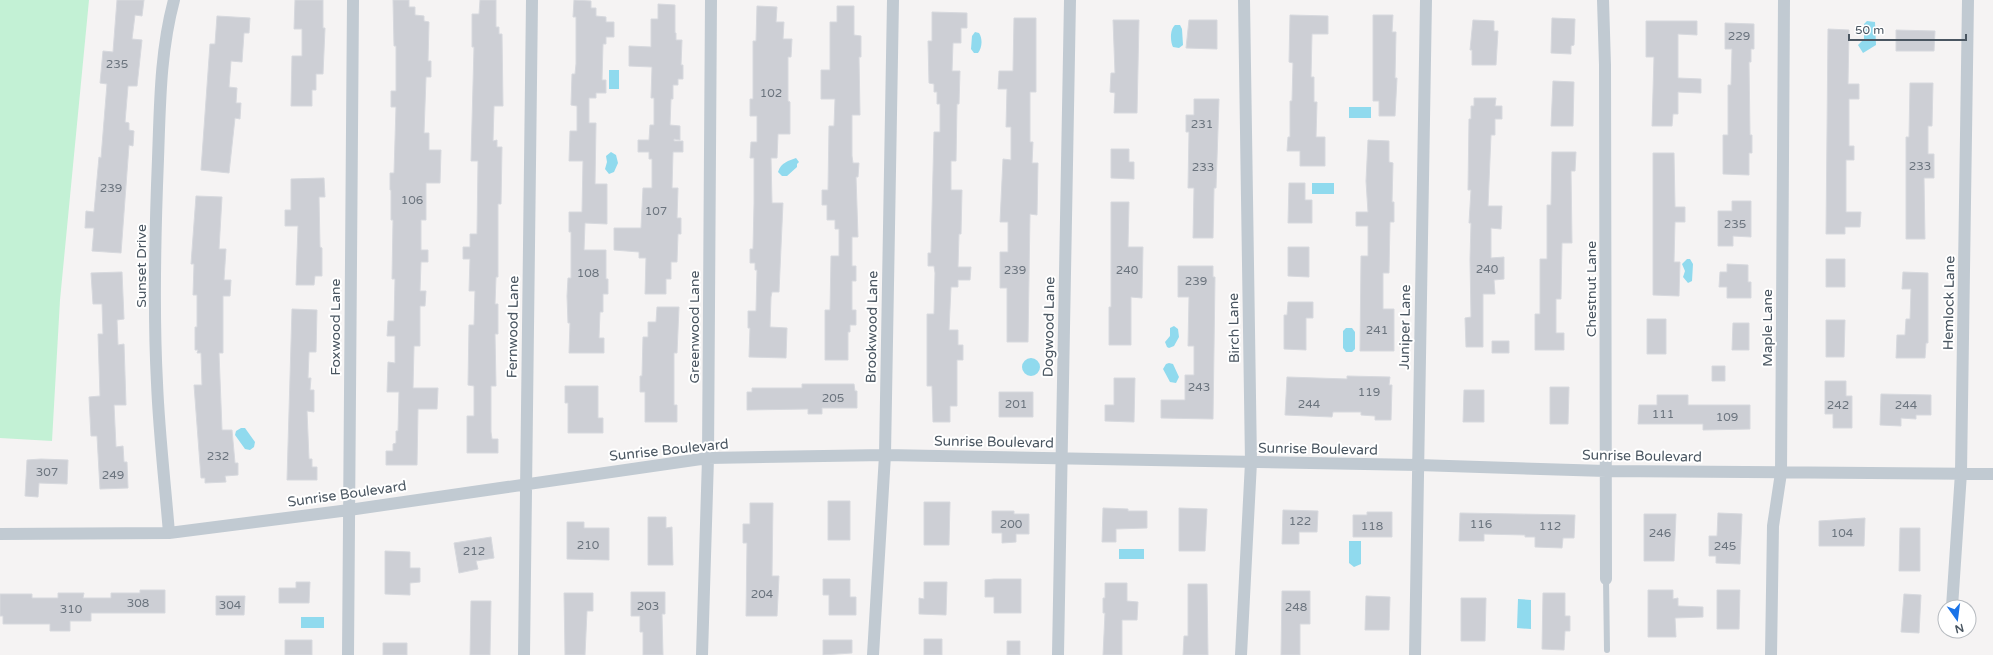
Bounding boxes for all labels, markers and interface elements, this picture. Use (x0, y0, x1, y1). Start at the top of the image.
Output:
scale bar (1849, 16, 1966, 42)
text: 50 m (1855, 23, 1884, 37)
house number: 229 (1728, 29, 1750, 43)
house number: 235 (106, 57, 128, 71)
house number: 102 (760, 86, 782, 100)
house number: 231 (1191, 117, 1213, 131)
house number: 233 (1909, 159, 1931, 173)
house number: 233 (1192, 160, 1214, 174)
house number: 239 (100, 181, 122, 195)
house number: 106 (401, 193, 423, 207)
house number: 107 (645, 204, 667, 218)
house number: 235 (1724, 217, 1746, 231)
street label: Sunset Drive (133, 224, 150, 308)
street label: Chestnut Lane (1583, 241, 1600, 337)
street label: Hemlock Lane (1940, 256, 1958, 350)
house number: 240 (1476, 262, 1499, 276)
house number: 239 (1004, 263, 1026, 277)
house number: 240 (1116, 263, 1139, 277)
house number: 108 (577, 266, 599, 280)
street label: Greenwood Lane (686, 270, 703, 383)
street label: Brookwood Lane (863, 271, 881, 383)
house number: 239 (1185, 274, 1207, 288)
street label: Fernwood Lane (504, 276, 522, 378)
street label: Dogwood Lane (1040, 277, 1058, 377)
street label: Foxwood Lane (327, 278, 344, 375)
street label: Juniper Lane (1396, 284, 1414, 370)
street label: Maple Lane (1759, 289, 1776, 367)
street label: Birch Lane (1225, 293, 1243, 363)
house number: 241 (1366, 323, 1388, 337)
house number: 243 (1188, 380, 1210, 394)
house number: 119 (1358, 385, 1380, 399)
house number: 205 (822, 391, 844, 405)
house number: 201 (1005, 397, 1027, 411)
house number: 244 (1298, 397, 1321, 411)
house number: 242 (1827, 398, 1849, 412)
house number: 244 (1895, 398, 1918, 412)
house number: 111 (1652, 407, 1674, 421)
house number: 109 (1716, 410, 1738, 424)
street label: Sunrise Boulevard (934, 432, 1054, 452)
street label: Sunrise Boulevard (608, 435, 730, 465)
street label: Sunrise Boulevard (1258, 439, 1378, 459)
street label: Sunrise Boulevard (1582, 446, 1702, 466)
house number: 232 (207, 449, 229, 463)
house number: 307 (36, 465, 58, 479)
house number: 249 (102, 468, 124, 482)
street label: Sunrise Boulevard (286, 477, 408, 511)
house number: 122 (1289, 514, 1311, 528)
house number: 200 (1000, 517, 1023, 531)
house number: 116 (1470, 517, 1492, 531)
house number: 118 (1361, 519, 1383, 533)
house number: 112 (1539, 519, 1561, 533)
house number: 246 (1649, 526, 1671, 540)
house number: 104 (1831, 526, 1854, 540)
house number: 210 (577, 538, 600, 552)
house number: 245 (1714, 539, 1736, 553)
house number: 212 (463, 544, 485, 558)
house number: 204 (751, 587, 774, 601)
house number: 308 (127, 596, 149, 610)
house number: 304 (219, 598, 242, 612)
house number: 203 (637, 599, 659, 613)
north arrow (1937, 599, 1977, 639)
house number: 248 (1285, 600, 1307, 614)
house number: 310 (60, 602, 83, 616)
text: N (1953, 621, 1965, 636)

